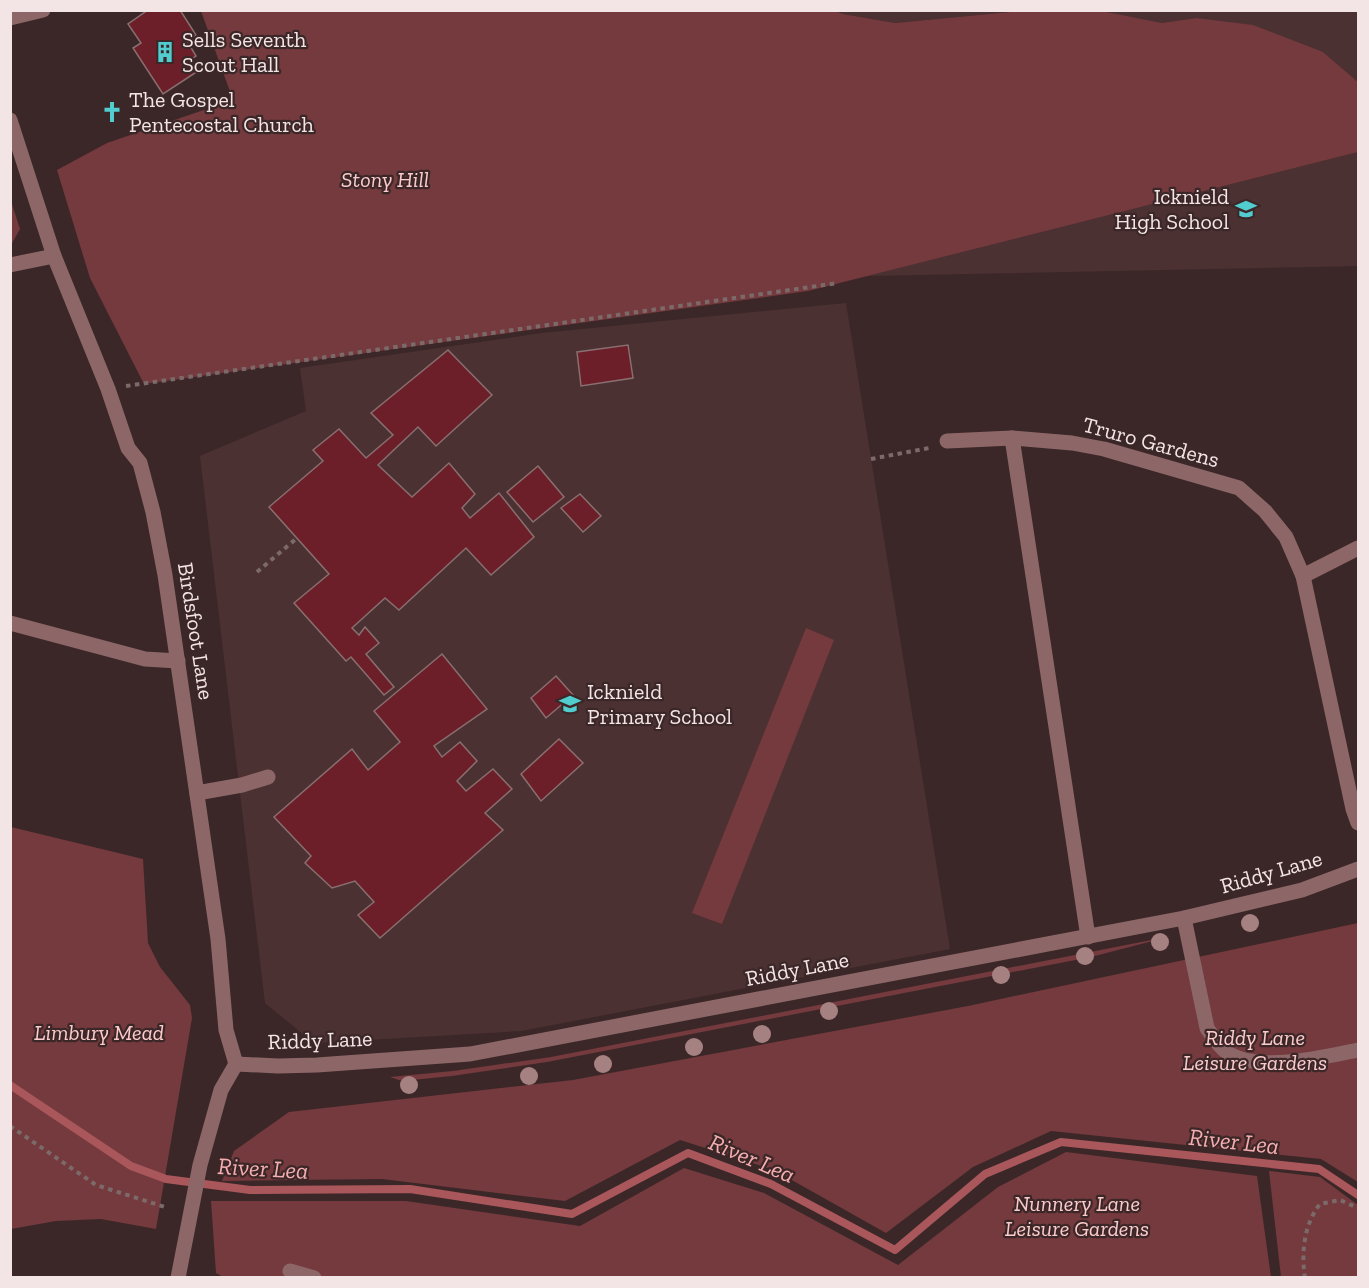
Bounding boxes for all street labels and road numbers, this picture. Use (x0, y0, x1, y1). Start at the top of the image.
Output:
street label: Truro Gardens (1080, 411, 1222, 473)
street label: Birdsfoot Lane (172, 560, 220, 702)
street label: Riddy Lane (1217, 845, 1325, 899)
street label: Riddy Lane (743, 946, 851, 992)
street label: Riddy Lane (267, 1025, 373, 1055)

